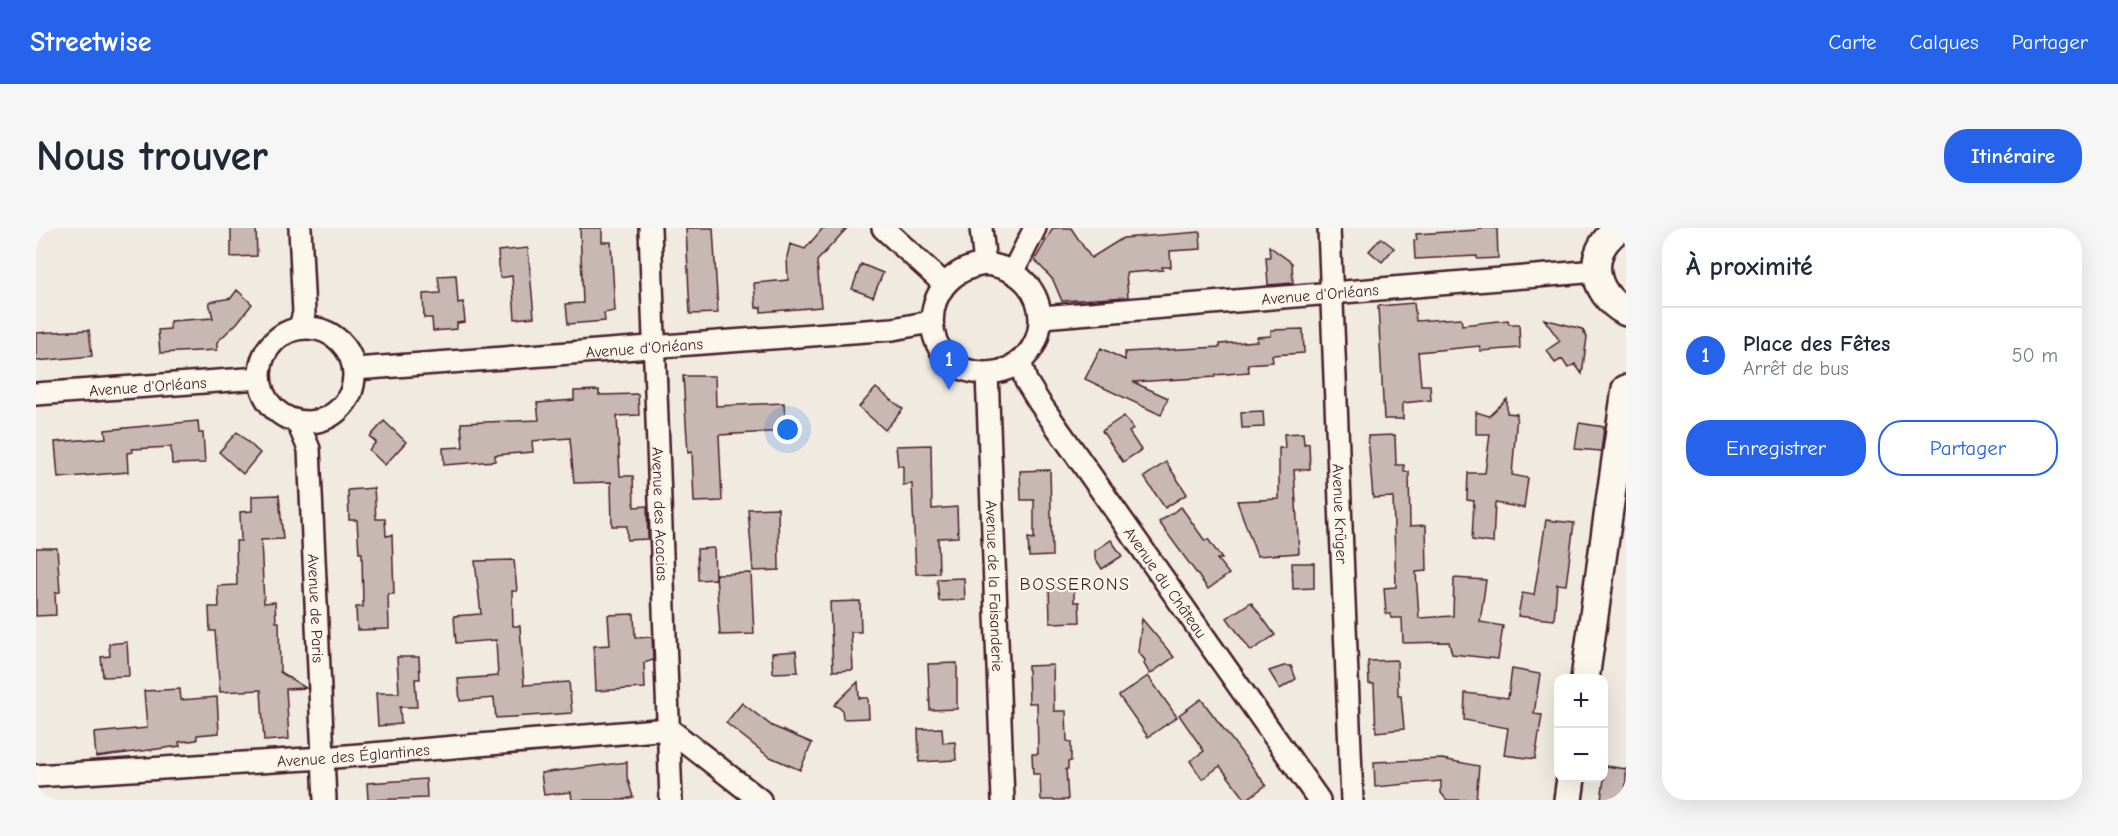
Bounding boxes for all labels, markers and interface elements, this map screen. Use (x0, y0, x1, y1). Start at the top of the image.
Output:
text: Streetwise (30, 26, 151, 58)
text: Carte (1829, 30, 1877, 54)
text: Calques (1910, 30, 1979, 54)
text: Partager (2012, 30, 2088, 54)
button: Itinéraire (1944, 129, 2082, 183)
text: Nous trouver (36, 132, 268, 181)
text: À proximité (1686, 252, 1813, 282)
street label: Avenue d'Orléans (1261, 281, 1380, 309)
text: Place des Fêtes (1743, 331, 1890, 357)
street label: Avenue d'Orléans (585, 335, 704, 362)
pin: 1 (930, 340, 968, 390)
text: 1 (1702, 344, 1709, 367)
text: 50 m (2012, 344, 2058, 367)
text: Arrêt de bus (1743, 357, 1849, 380)
street label: Avenue d'Orléans (88, 374, 207, 400)
your location (773, 415, 802, 444)
button: Enregistrer (1686, 420, 1866, 476)
button: Partager (1878, 420, 2058, 476)
street label: Avenue des Acacias (648, 446, 671, 582)
street label: Avenue Krüger (1328, 463, 1351, 565)
street label: Avenue de la Faisanderie (982, 500, 1006, 672)
street label: Avenue du Château (1120, 524, 1210, 642)
street label: Avenue de Paris (304, 553, 327, 664)
district label: BOSSERONS (1019, 574, 1131, 595)
map controls (1554, 674, 1608, 782)
button: + (1554, 674, 1608, 728)
button: − (1554, 728, 1608, 782)
street label: Avenue des Églantines (276, 741, 431, 771)

